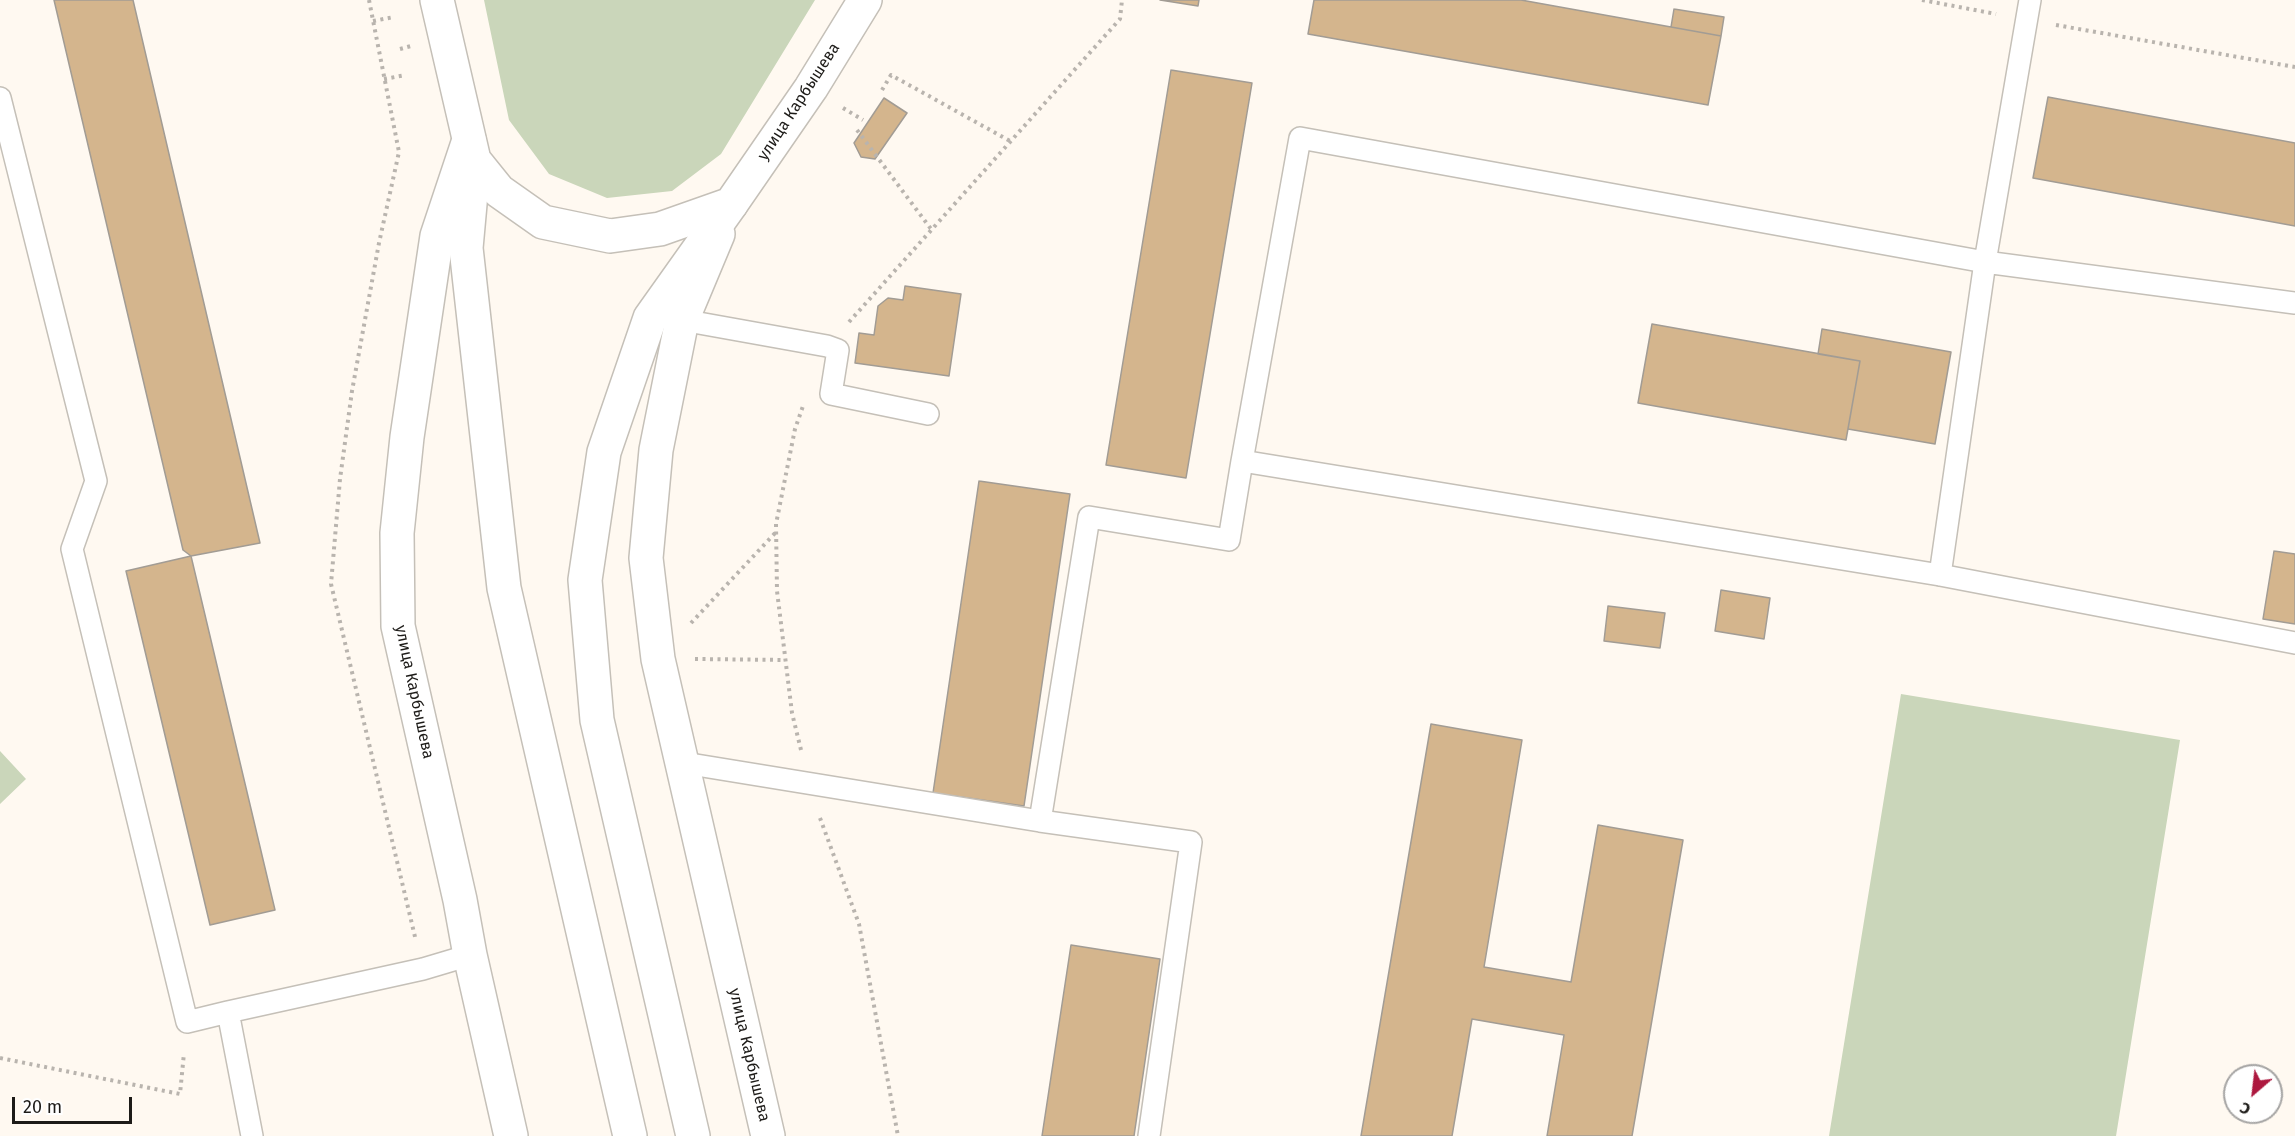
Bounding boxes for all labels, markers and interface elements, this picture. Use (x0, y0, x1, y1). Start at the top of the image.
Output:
street label: улица Карбышева (754, 40, 844, 164)
street label: улица Карбышева (390, 623, 438, 761)
street label: улица Карбышева (724, 986, 774, 1124)
north arrow (2223, 1064, 2283, 1124)
scale bar (15, 1085, 135, 1123)
text: 20 m (23, 1096, 62, 1118)
text: С (2237, 1098, 2254, 1119)

